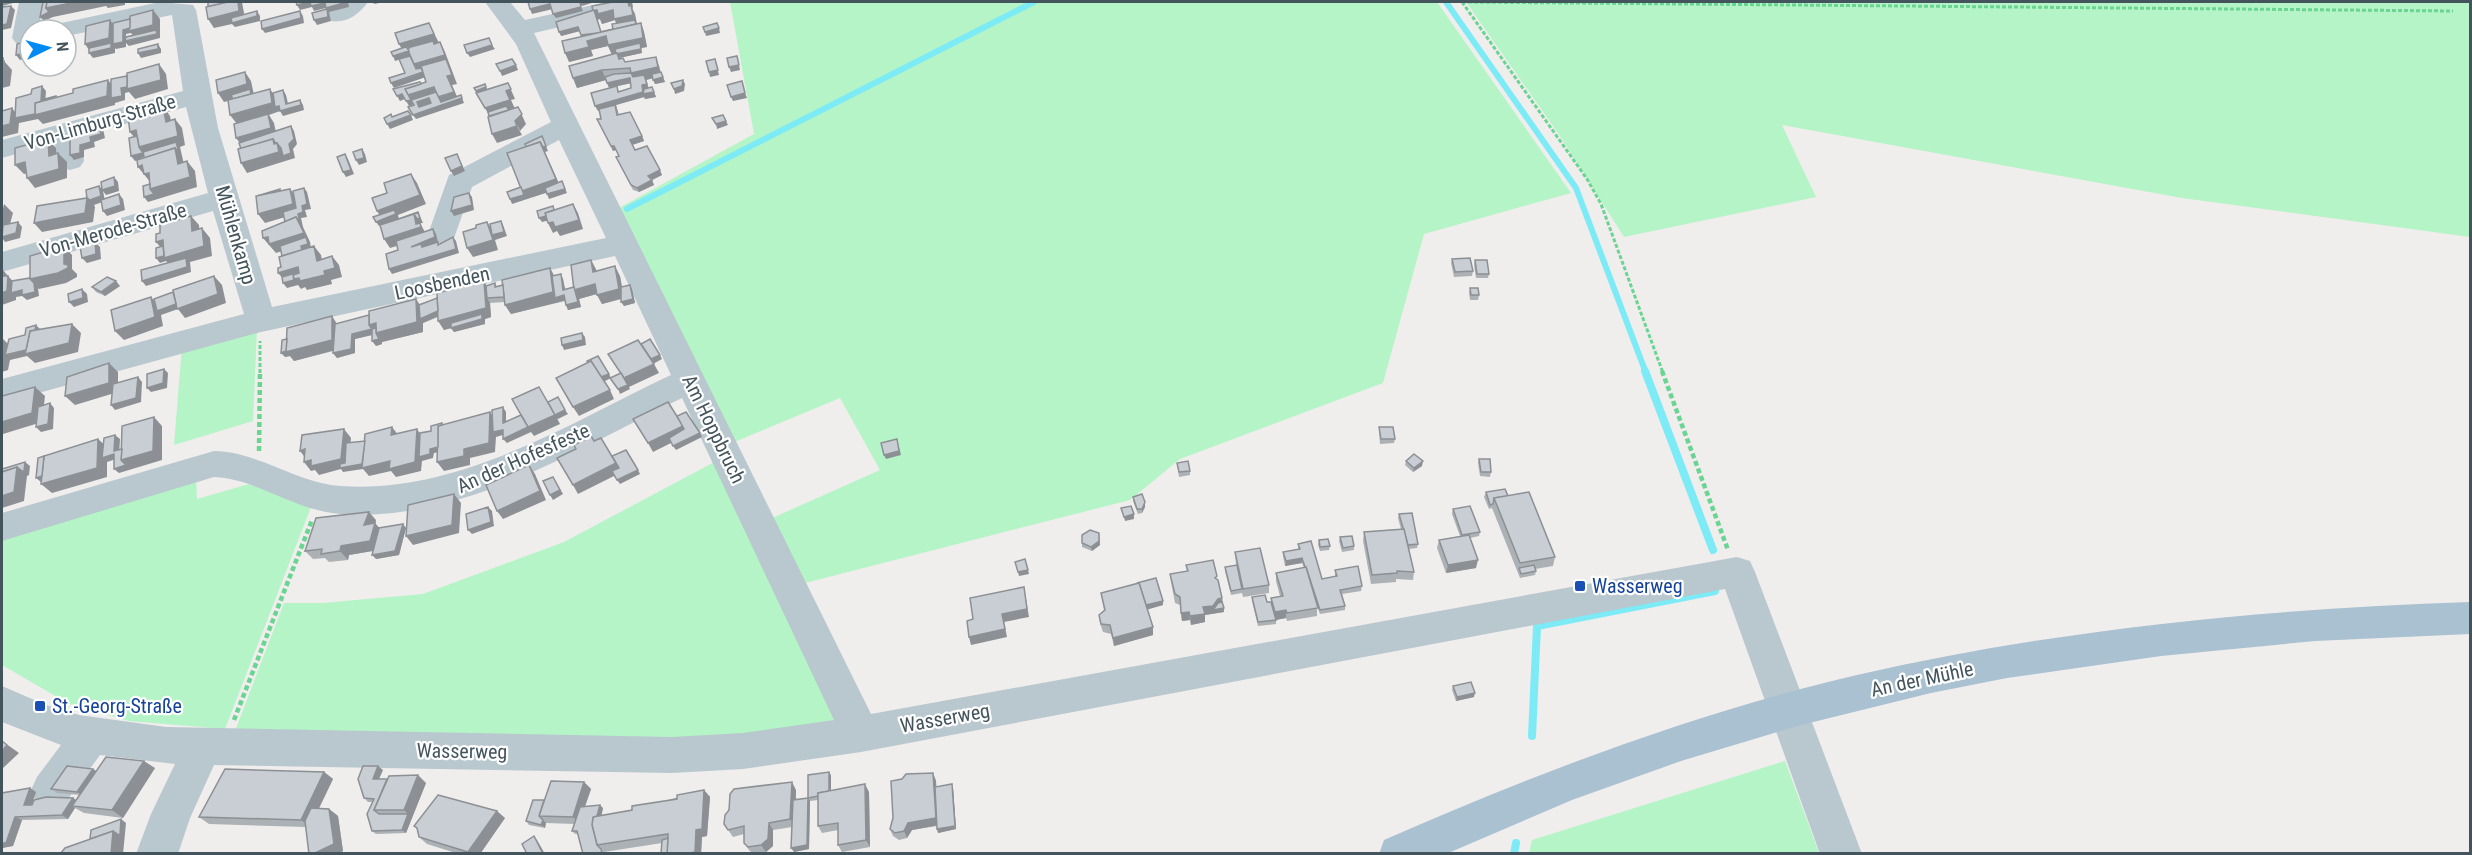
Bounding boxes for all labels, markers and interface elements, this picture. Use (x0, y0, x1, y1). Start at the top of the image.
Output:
north arrow (18, 18, 78, 78)
text: N (53, 41, 72, 52)
street label: Von-Limburg-Straße (22, 89, 178, 155)
street label: Mühlenkamp (210, 183, 262, 287)
street label: Von-Merode-Straße (37, 198, 189, 262)
street label: Loosbenden (392, 261, 492, 305)
street label: Am Hoppbruch (677, 371, 751, 487)
street label: An der Hofesfeste (453, 418, 593, 498)
place label: Wasserweg (1592, 574, 1683, 598)
marker: Wasserweg (1573, 579, 1587, 593)
street label: An der Mühle (1869, 656, 1975, 702)
place label: St.-Georg-Straße (52, 694, 182, 718)
street label: Wasserweg (898, 698, 992, 738)
marker: St.-Georg-Straße (33, 699, 47, 713)
street label: Wasserweg (416, 738, 508, 764)

